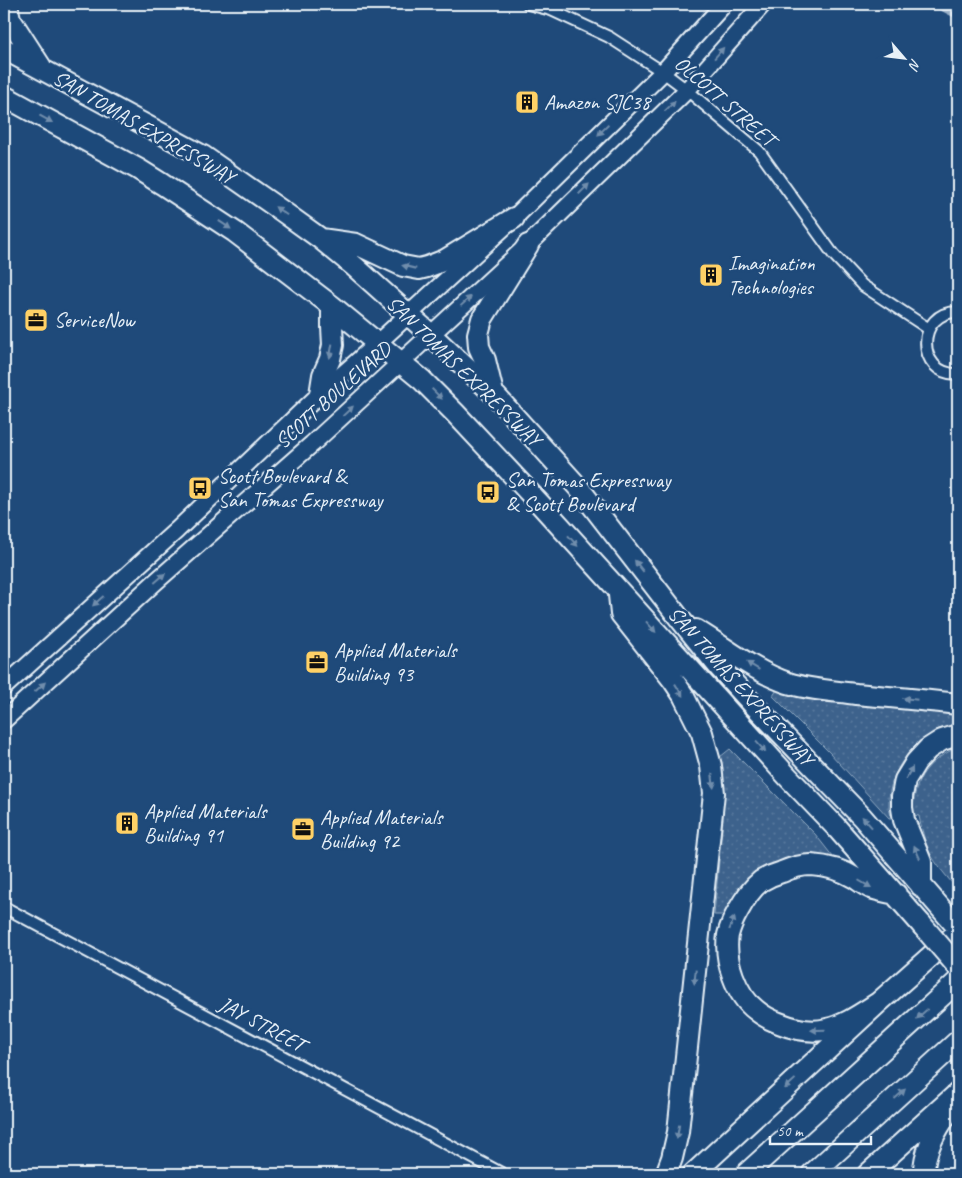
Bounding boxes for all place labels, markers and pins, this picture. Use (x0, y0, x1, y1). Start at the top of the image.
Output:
building icon: Amazon SJC38 (514, 89, 540, 115)
place label: Amazon SJC38 (544, 89, 653, 115)
place label: Imagination Technologies (728, 250, 815, 300)
building icon: Imagination Technologies (698, 262, 724, 288)
office icon: ServiceNow (23, 307, 49, 333)
place label: ServiceNow (54, 307, 136, 333)
place label: Scott Boulevard & San Tomas Expressway (218, 463, 384, 513)
place label: San Tomas Expressway & Scott Boulevard (506, 467, 672, 517)
bus stop icon: Scott Boulevard & San Tomas Expressway (187, 475, 213, 501)
bus stop icon: San Tomas Expressway & Scott Boulevard (475, 479, 501, 505)
place label: Applied Materials Building 93 (334, 637, 458, 687)
office icon: Applied Materials Building 93 (304, 649, 330, 675)
place label: Applied Materials Building 91 (144, 798, 268, 848)
place label: Applied Materials Building 92 (320, 804, 444, 854)
building icon: Applied Materials Building 91 (114, 810, 140, 836)
office icon: Applied Materials Building 92 (290, 816, 316, 842)

